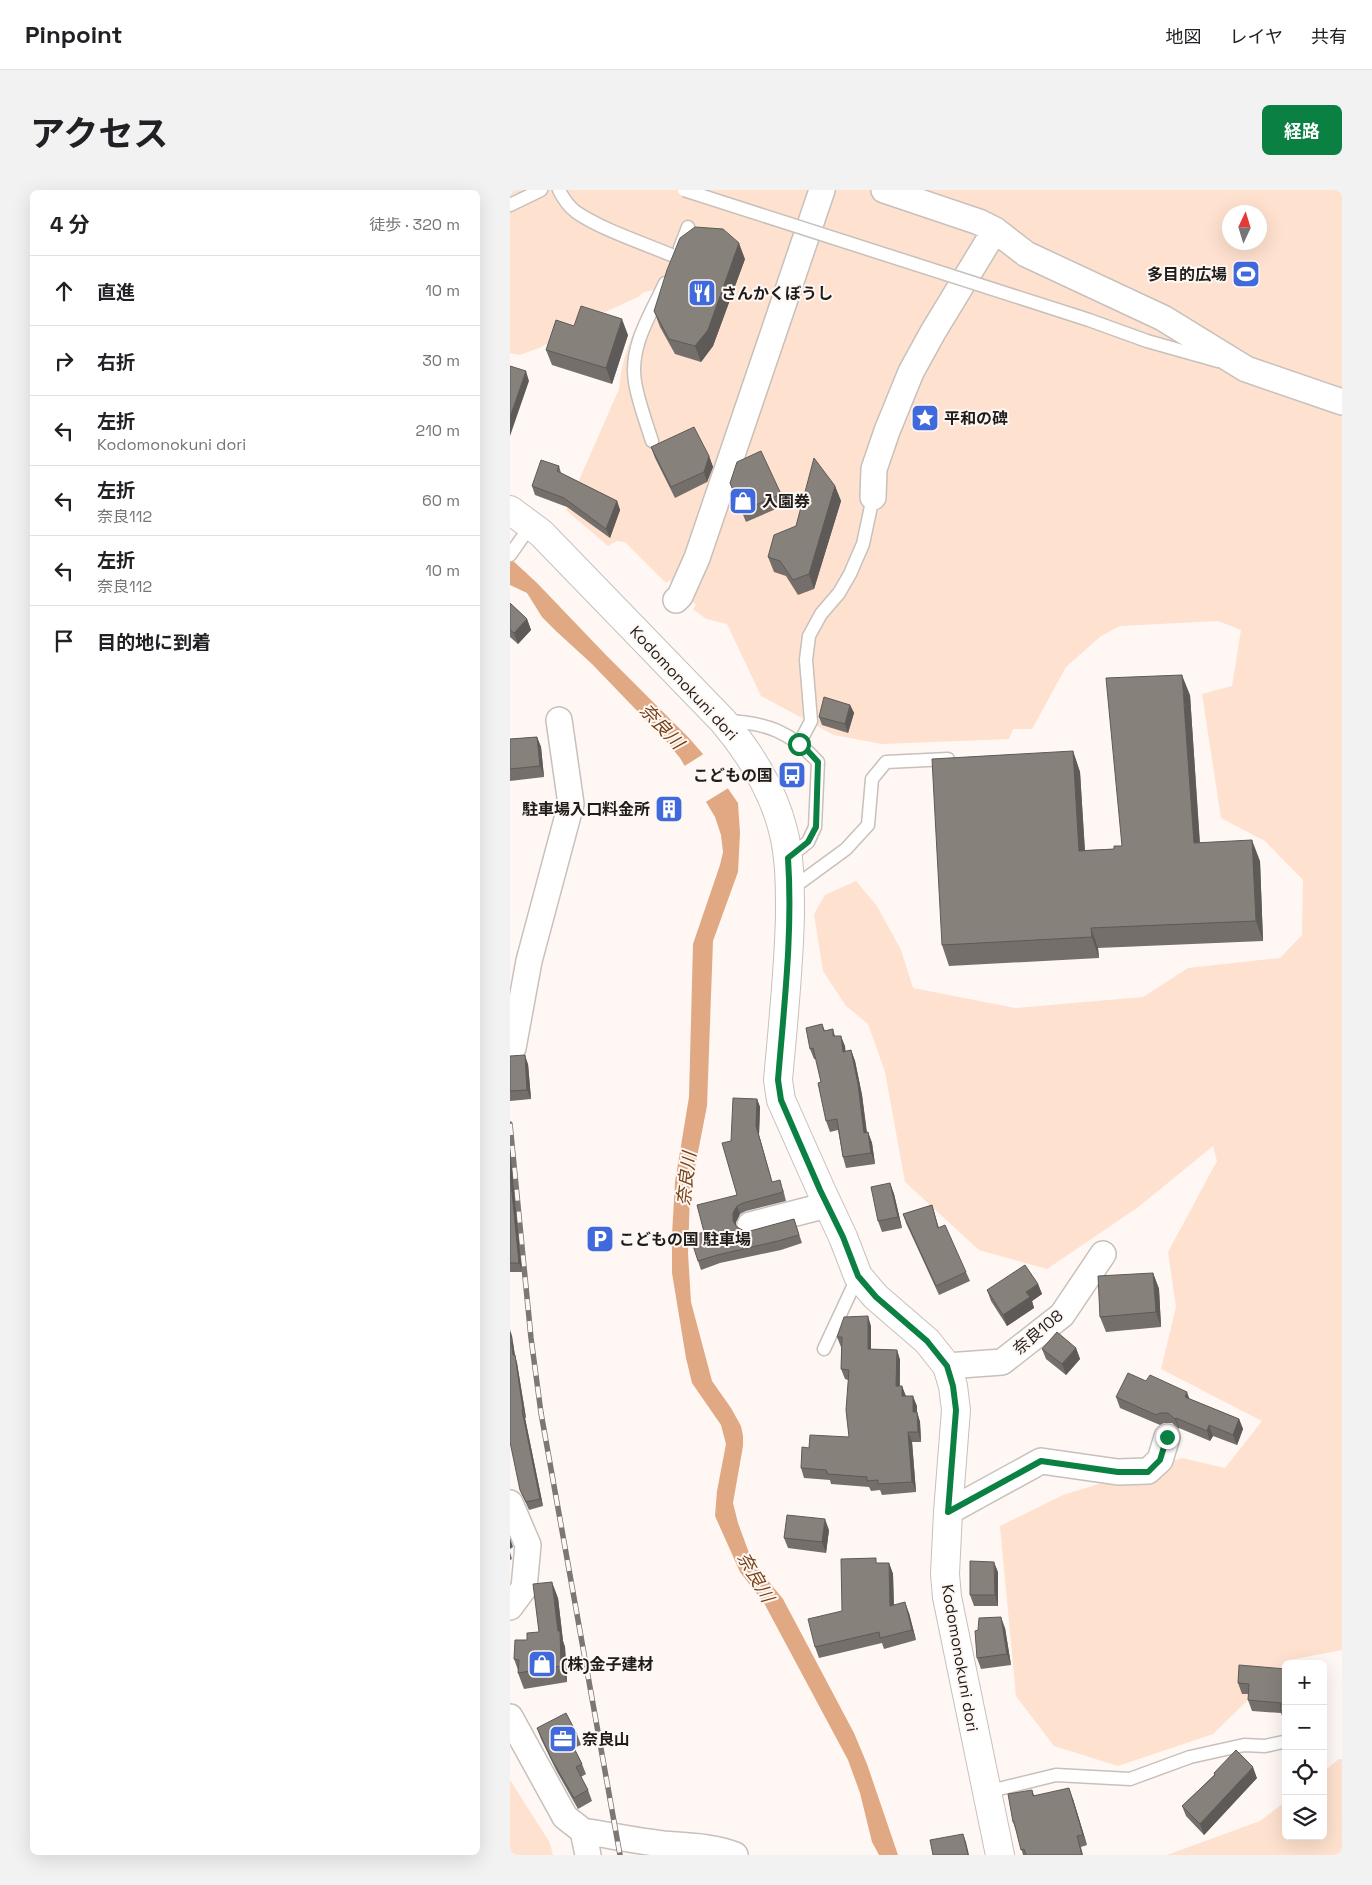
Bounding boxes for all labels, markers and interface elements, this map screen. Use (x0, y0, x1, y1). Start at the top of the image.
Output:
text: Pinpoint (25, 19, 122, 50)
text: 地図 (1166, 25, 1202, 48)
text: レイヤ (1230, 25, 1283, 48)
text: 共有 (1311, 25, 1347, 48)
button: 経路 (1262, 105, 1342, 155)
text: アクセス (30, 112, 168, 156)
north arrow (1222, 205, 1267, 250)
text: 4 分 (50, 211, 90, 238)
text: 徒歩 · 320 m (369, 214, 460, 235)
sports icon: 多目的広場 (1231, 259, 1261, 289)
place label: 多目的広場 (1147, 264, 1227, 285)
icon: ahead (50, 277, 78, 305)
restaurant icon: さんかくぼうし (687, 278, 717, 308)
text: 直進 (97, 280, 135, 305)
text: 10 m (425, 280, 460, 301)
place label: さんかくぼうし (721, 283, 833, 304)
icon: right (50, 347, 78, 375)
text: 右折 (97, 350, 135, 375)
text: 30 m (422, 350, 460, 371)
place icon: 平和の碑 (910, 403, 940, 433)
place label: 平和の碑 (944, 408, 1008, 429)
text: 左折 (97, 409, 135, 434)
icon: left (50, 417, 78, 445)
text: 210 m (416, 420, 460, 441)
text: Kodomonokuni dori (97, 434, 246, 455)
text: 左折 (97, 478, 135, 503)
shop icon: 入園券 (728, 486, 758, 516)
icon: left (50, 487, 78, 515)
text: 60 m (422, 490, 460, 511)
place label: 入園券 (762, 491, 810, 512)
text: 奈良112 (97, 506, 152, 527)
text: 左折 (97, 548, 135, 573)
icon: left (50, 557, 78, 585)
text: 10 m (425, 560, 460, 581)
text: 奈良112 (97, 576, 152, 597)
street label: Kodomonokuni dori (625, 621, 743, 745)
icon: arrive (50, 627, 78, 655)
text: 目的地に到着 (97, 630, 211, 655)
water label: 奈良川 (635, 698, 690, 755)
route start (788, 733, 811, 756)
bus stop icon: こどもの国 (777, 760, 807, 790)
place label: こどもの国 (693, 765, 773, 786)
building icon: 駐車場入口料金所 (654, 794, 684, 824)
place label: 駐車場入口料金所 (522, 799, 650, 820)
water label: 奈良川 (671, 1149, 701, 1207)
parking icon: こどもの国 駐車場 (585, 1224, 615, 1254)
place label: こどもの国 駐車場 (619, 1229, 751, 1250)
street label: 奈良108 (1009, 1305, 1067, 1359)
route end (1156, 1426, 1179, 1449)
water label: 奈良川 (733, 1548, 780, 1608)
street label: Kodomonokuni dori (937, 1583, 983, 1733)
shop icon: (株)金子建材 (527, 1649, 557, 1679)
place label: (株)金子建材 (561, 1654, 654, 1675)
map controls (1282, 1660, 1327, 1840)
button: + (1282, 1660, 1327, 1705)
button: − (1282, 1705, 1327, 1750)
office icon: 奈良山 (548, 1724, 578, 1754)
place label: 奈良山 (582, 1729, 630, 1750)
button: locate (1282, 1750, 1327, 1795)
button: layers (1282, 1795, 1327, 1840)

